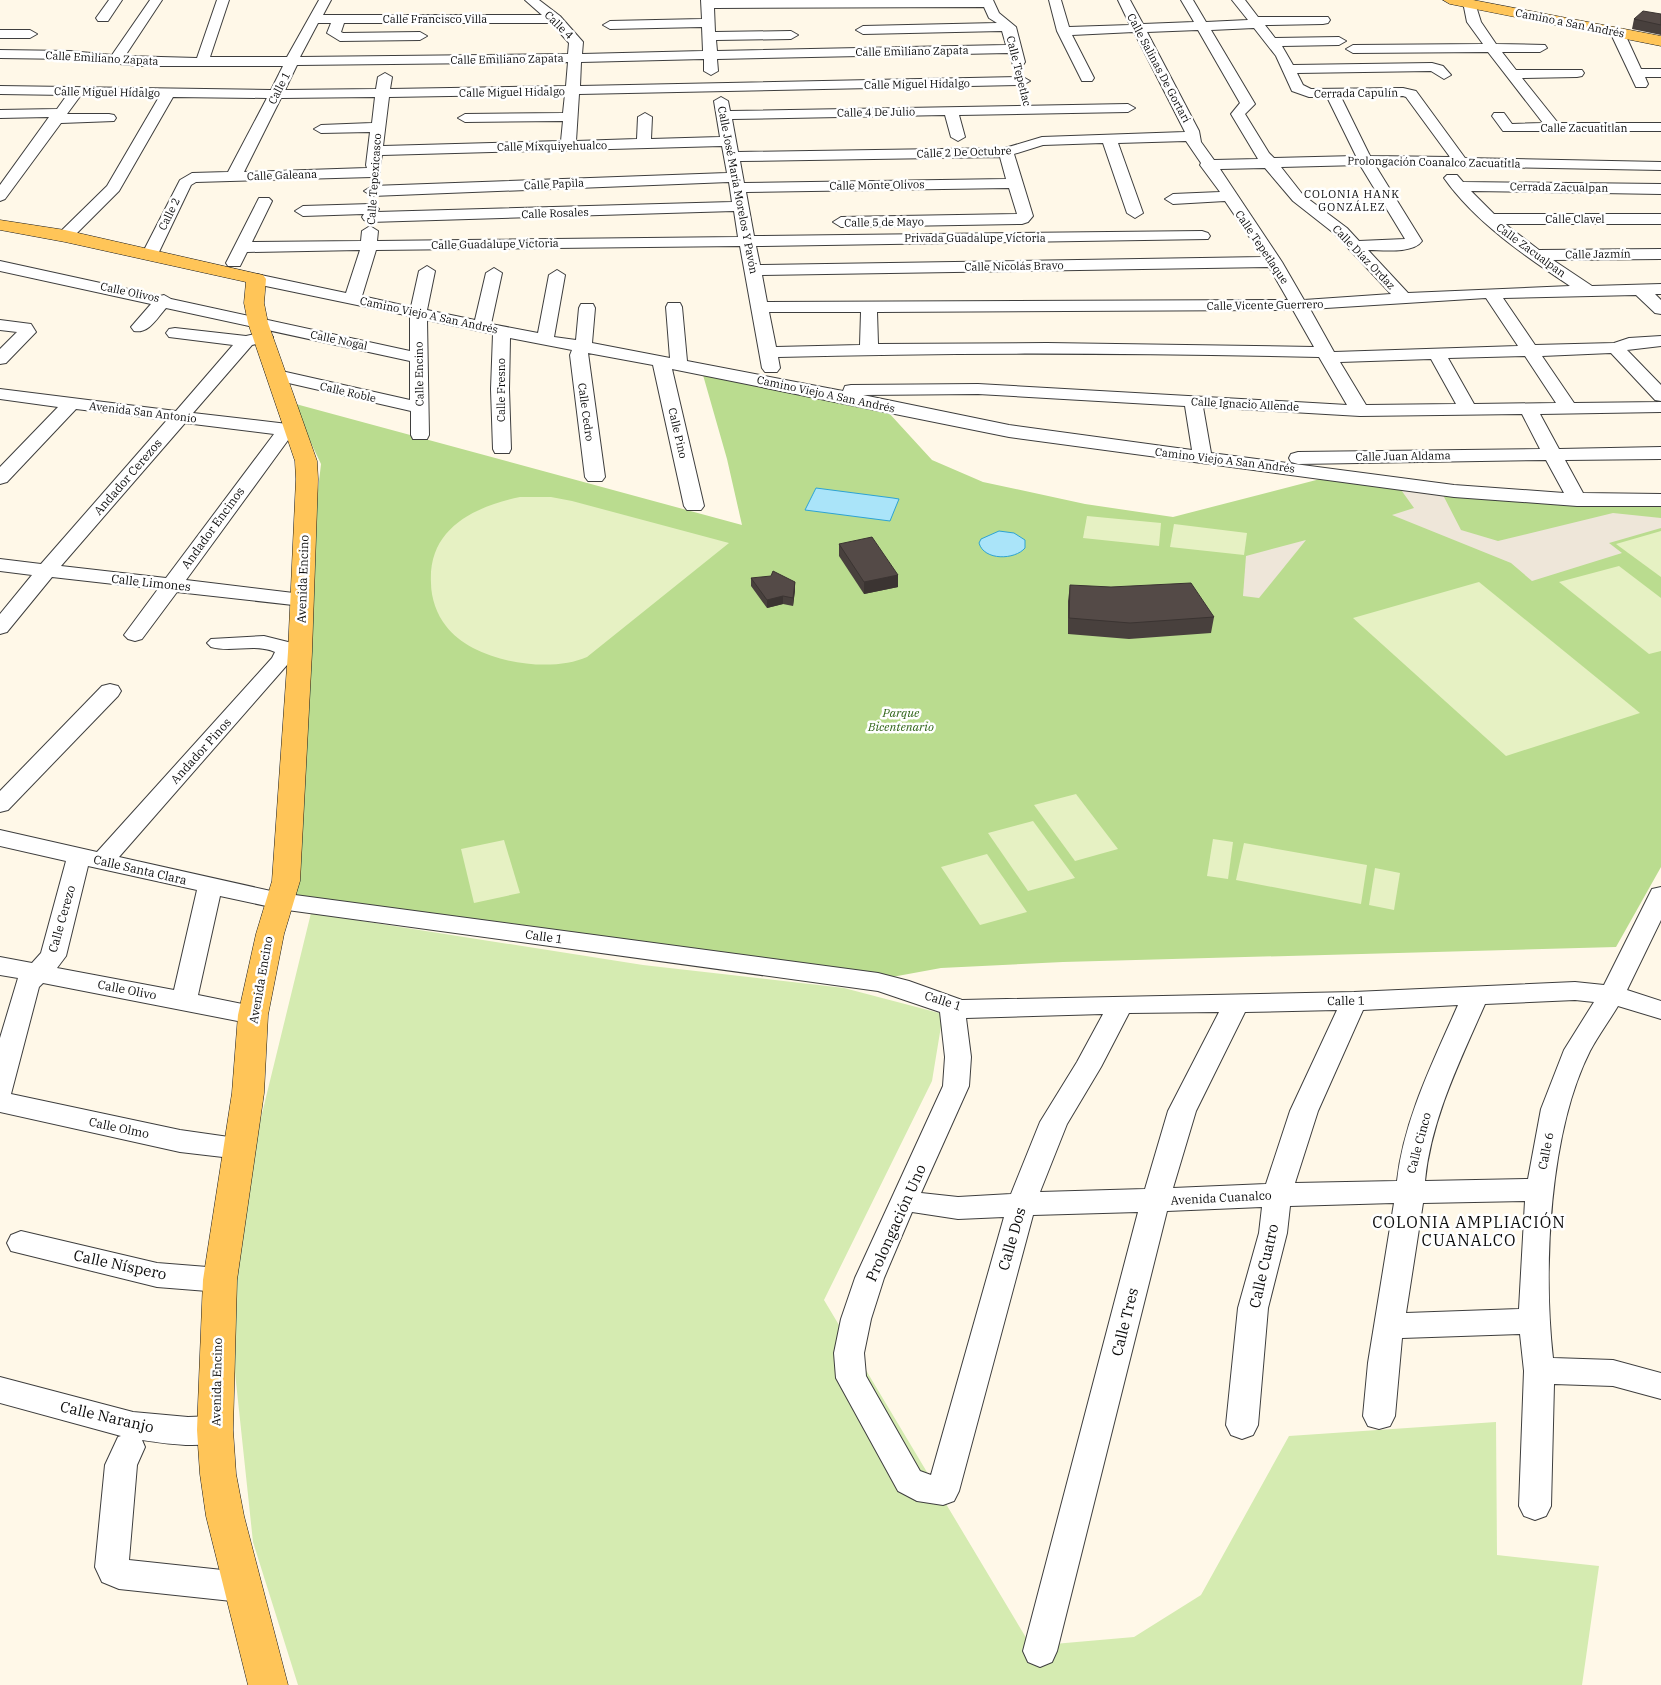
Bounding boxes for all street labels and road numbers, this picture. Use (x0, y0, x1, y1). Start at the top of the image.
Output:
street label: Camino a San Andrés (1514, 6, 1626, 40)
street label: Calle 4 (542, 8, 577, 42)
street label: Calle Salinas De Gortari (1124, 11, 1194, 126)
street label: Calle Francisco Villa (383, 12, 487, 26)
street label: Calle Tepetlac (1003, 34, 1035, 108)
street label: Calle Emiliano Zapata (855, 43, 969, 59)
street label: Calle Emiliano Zapata (45, 48, 159, 68)
street label: Calle Emiliano Zapata (450, 51, 564, 67)
street label: Calle 1 (265, 69, 293, 107)
street label: Calle Miguel Hidalgo (864, 76, 970, 92)
street label: Calle Miguel Hidalgo (54, 84, 160, 100)
street label: Calle Miguel Hidalgo (459, 84, 565, 100)
street label: Cerrada Capulín (1314, 85, 1398, 101)
street label: Calle 4 De Julio (837, 104, 915, 120)
street label: Calle José María Morelos Y Pavón (715, 105, 761, 275)
street label: Calle Zacuatitlan (1540, 121, 1628, 135)
street label: Calle Tepexicasco (364, 133, 384, 225)
street label: Calle Mixquiyehualco (497, 138, 607, 154)
street label: Calle 2 De Octubre (916, 143, 1012, 161)
street label: Prolongación Coanalco Zacuatitla (1347, 153, 1521, 171)
street label: Calle Galeana (247, 167, 317, 183)
street label: Calle Papila (524, 175, 584, 193)
street label: Calle Monte Olivos (829, 177, 925, 193)
street label: Cerrada Zacualpan (1510, 179, 1608, 195)
street label: Calle 2 (155, 195, 183, 233)
street label: Calle Rosales (521, 205, 589, 221)
street label: Calle Tepetlaque (1232, 207, 1292, 287)
street label: Calle Clavel (1545, 212, 1605, 226)
street label: Calle 5 de Mayo (844, 214, 924, 230)
street label: Calle Zacualpan (1493, 220, 1569, 280)
street label: Calle Díaz Ordaz (1330, 222, 1399, 293)
street label: Privada Guadalupe Victoria (904, 231, 1046, 245)
street label: Calle Guadalupe Victoria (431, 236, 559, 252)
street label: Calle Jazmín (1565, 246, 1631, 262)
street label: Calle Nicolás Bravo (964, 258, 1064, 274)
street label: Calle Olivos (99, 279, 161, 305)
street label: Camino Viejo A San Andrés (359, 294, 499, 336)
street label: Calle Vicente Guerrero (1206, 297, 1324, 313)
street label: Calle Nogal (309, 327, 369, 353)
street label: Calle Encino (411, 342, 427, 406)
street label: Calle Fresno (494, 358, 508, 422)
street label: Camino Viejo A San Andrés (756, 373, 896, 415)
street label: Calle Roble (319, 379, 378, 405)
street label: Calle Cedro (575, 382, 597, 442)
street label: Calle Ignacio Allende (1191, 394, 1300, 414)
street label: Avenida San Antonio (89, 398, 197, 426)
street label: Calle Pino (665, 406, 691, 460)
street label: Andador Cerezos (90, 435, 165, 518)
street label: Camino Viejo A San Andrés (1154, 444, 1296, 476)
street label: Calle Juan Aldama (1355, 448, 1451, 464)
street label: Andador Encinos (178, 484, 247, 572)
street label: Avenida Encino (293, 534, 312, 623)
street label: Calle Limones (111, 571, 192, 594)
street label: Andador Pinos (167, 715, 234, 787)
street label: Calle Santa Clara (92, 851, 189, 888)
street label: Calle Cerezo (45, 883, 78, 954)
street label: Calle 1 (524, 926, 564, 947)
street label: Avenida Encino (245, 935, 276, 1025)
street label: Calle Olivo (96, 976, 158, 1003)
street label: Calle 1 (923, 988, 963, 1014)
street label: Calle 1 (1327, 993, 1365, 1008)
street label: Calle Cinco (1403, 1110, 1434, 1175)
street label: Calle Olmo (88, 1114, 151, 1141)
street label: Calle 6 (1535, 1131, 1556, 1171)
street label: Prolongación Uno (861, 1161, 930, 1284)
street label: Avenida Cuanalco (1170, 1187, 1272, 1208)
street label: Calle Dos (993, 1205, 1030, 1273)
street label: Calle Cuatro (1245, 1222, 1282, 1310)
street label: Calle Níspero (72, 1245, 168, 1284)
street label: Calle Tres (1107, 1286, 1142, 1358)
street label: Avenida Encino (208, 1337, 225, 1426)
street label: Calle Naranjo (58, 1397, 156, 1437)

